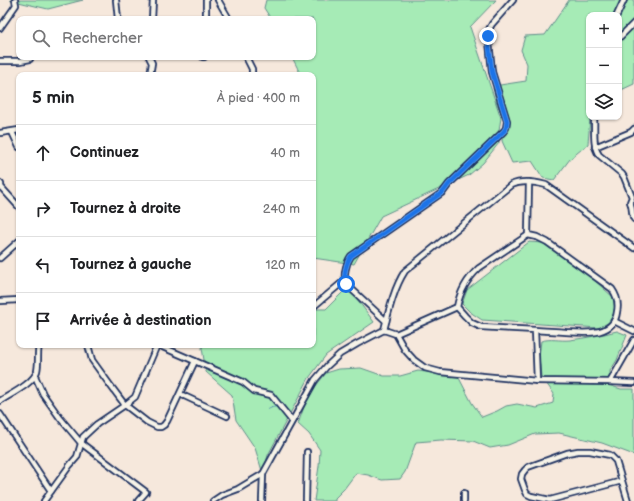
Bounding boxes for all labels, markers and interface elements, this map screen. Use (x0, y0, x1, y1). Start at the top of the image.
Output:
map controls (586, 12, 622, 120)
button: + (586, 12, 622, 48)
search box (16, 16, 316, 60)
icon: search (30, 27, 52, 49)
route end (479, 27, 497, 45)
text: Rechercher (62, 29, 142, 48)
button: − (586, 48, 622, 84)
button: layers (586, 84, 622, 120)
text: 5 min (32, 88, 75, 108)
text: À pied · 400 m (217, 90, 300, 106)
icon: ahead (32, 142, 54, 164)
text: Continuez (70, 143, 139, 162)
text: 40 m (270, 145, 300, 161)
icon: right (32, 198, 54, 220)
text: Tournez à droite (70, 199, 181, 218)
text: 240 m (263, 201, 300, 217)
icon: left (32, 254, 54, 276)
text: Tournez à gauche (70, 255, 191, 274)
text: 120 m (265, 257, 300, 273)
route start (337, 275, 355, 293)
icon: arrive (32, 310, 54, 332)
text: Arrivée à destination (70, 311, 212, 330)

